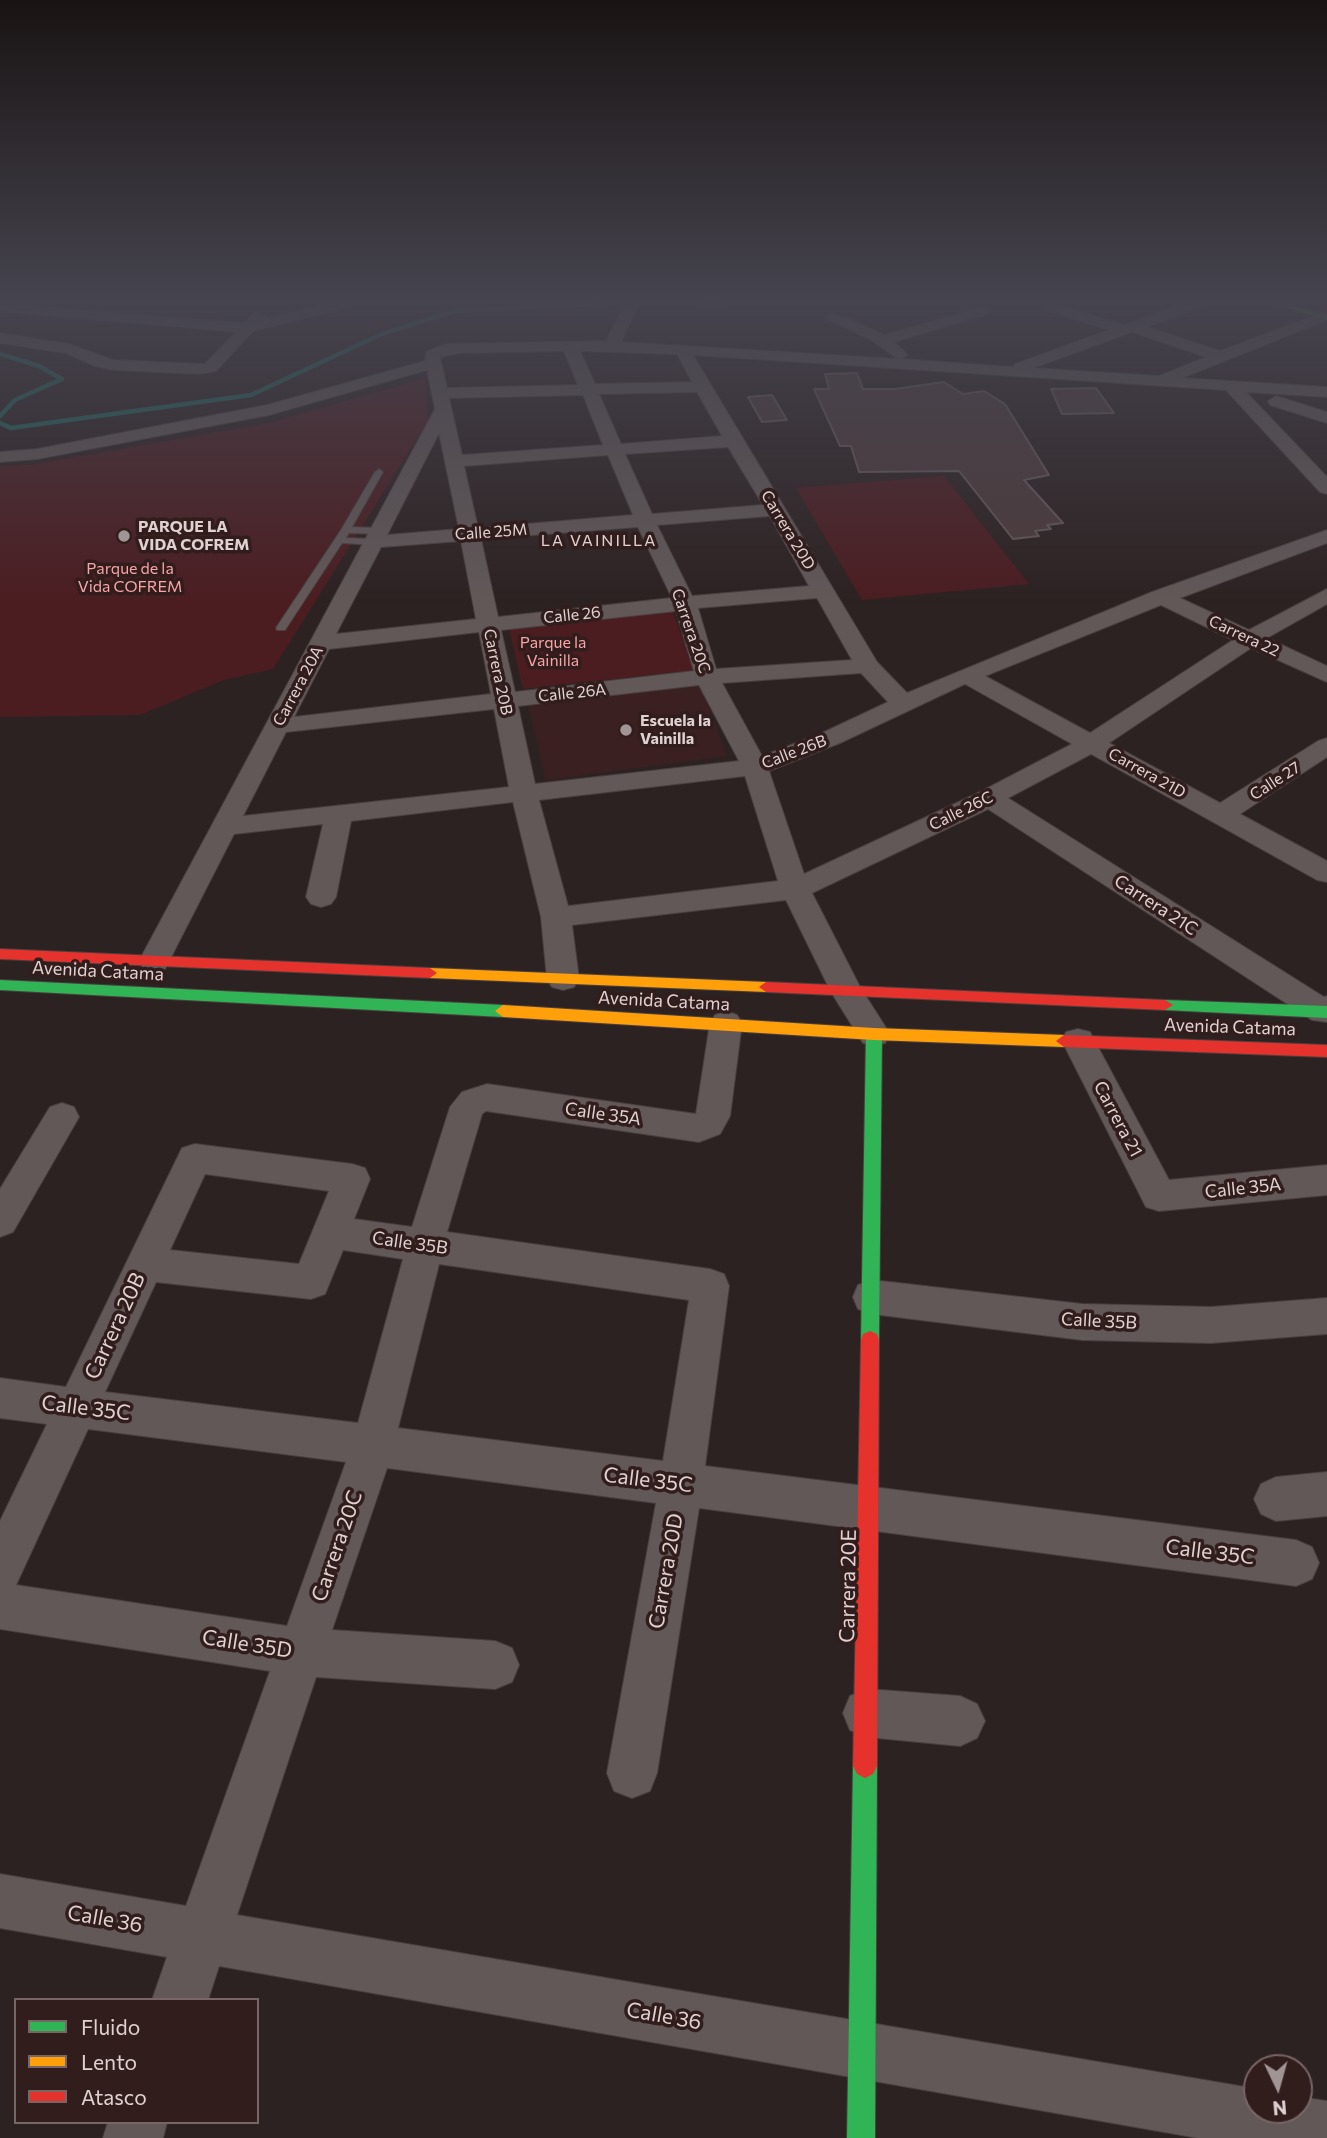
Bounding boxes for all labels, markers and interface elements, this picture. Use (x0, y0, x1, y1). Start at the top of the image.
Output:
street label: Carrera 20D (757, 487, 819, 573)
place label: PARQUE LA VIDA COFREM (138, 517, 249, 555)
street label: Calle 25M (454, 520, 528, 544)
marker: PARQUE LA VIDA COFREM (116, 528, 132, 544)
district label: LA VAINILLA (542, 531, 656, 551)
park label: Parque de la Vida COFREM (78, 559, 182, 597)
street label: Carrera 20C (668, 586, 714, 676)
street label: Calle 26 (542, 602, 602, 628)
street label: Carrera 22 (1206, 611, 1282, 661)
street label: Carrera 20B (480, 627, 516, 717)
park label: Parque la Vainilla (520, 633, 586, 671)
street label: Carrera 20A (269, 643, 327, 729)
street label: Calle 26A (537, 680, 607, 706)
place label: Escuela la Vainilla (640, 711, 711, 749)
marker: Escuela la Vainilla (618, 722, 634, 738)
street label: Calle 26B (759, 731, 829, 773)
street label: Carrera 21D (1105, 744, 1189, 802)
street label: Calle 27 (1246, 758, 1304, 804)
street label: Calle 26C (926, 787, 996, 835)
street label: Carrera 21C (1110, 870, 1202, 940)
street label: Avenida Catama (32, 957, 164, 985)
street label: Avenida Catama (598, 987, 730, 1015)
street label: Avenida Catama (1164, 1014, 1296, 1040)
street label: Carrera 21 (1089, 1077, 1147, 1161)
street label: Calle 35A (564, 1098, 642, 1130)
street label: Calle 35A (1204, 1173, 1282, 1203)
street label: Calle 35B (371, 1227, 449, 1259)
street label: Carrera 20B (79, 1269, 151, 1383)
street label: Calle 35B (1060, 1308, 1138, 1334)
street label: Calle 35C (40, 1390, 132, 1426)
street label: Calle 35C (602, 1462, 694, 1498)
street label: Carrera 20C (306, 1487, 368, 1605)
street label: Carrera 20D (643, 1511, 689, 1631)
street label: Carrera 20E (834, 1529, 862, 1643)
street label: Calle 35C (1164, 1534, 1256, 1570)
street label: Calle 35D (200, 1624, 294, 1664)
street label: Calle 36 (65, 1900, 145, 1938)
street label: Calle 36 (624, 1997, 704, 2035)
legend (14, 1998, 259, 2124)
text: Fluido (81, 2014, 140, 2039)
text: Lento (81, 2049, 137, 2074)
north arrow (1243, 2054, 1313, 2124)
text: Atasco (81, 2084, 147, 2109)
text: N (1272, 2096, 1288, 2121)

